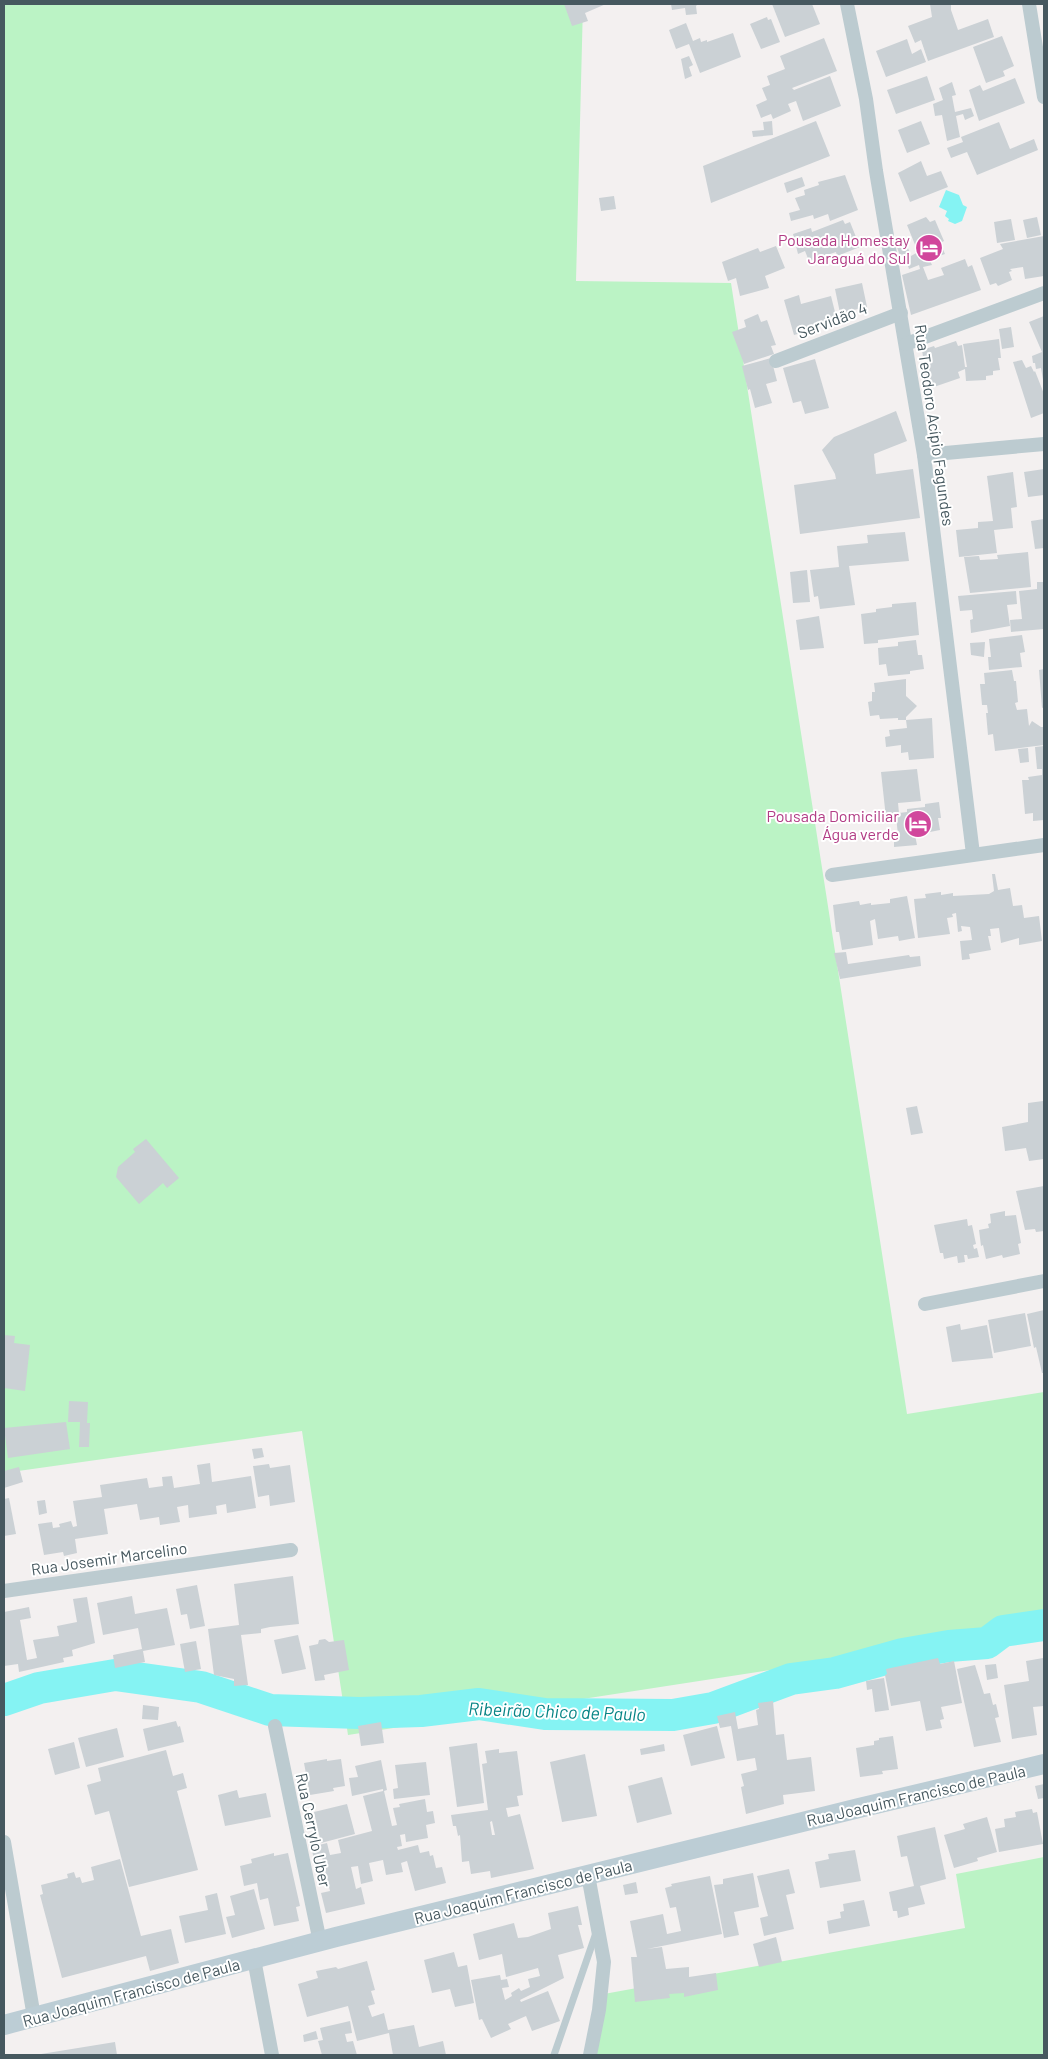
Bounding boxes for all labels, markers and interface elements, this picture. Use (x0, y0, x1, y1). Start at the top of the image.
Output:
place label: Pousada Homestay Jaraguá do Sul (778, 230, 911, 267)
hotel icon: Pousada Homestay Jaraguá do Sul (914, 233, 944, 263)
street label: Servidão 4 (794, 298, 870, 342)
street label: Rua Teodoro Acípio Fagundes (911, 323, 959, 527)
place label: Pousada Domiciliar Água verde (766, 806, 899, 843)
hotel icon: Pousada Domiciliar Água verde (903, 809, 933, 839)
street label: Rua Josemir Marcelino (30, 1538, 188, 1578)
water label: Ribeirão Chico de Paulo (468, 1697, 646, 1725)
street label: Rua Joaquim Francisco de Paula (805, 1761, 1027, 1829)
street label: Rua Cerrylo Uber (293, 1771, 335, 1889)
street label: Rua Joaquim Francisco de Paula (412, 1855, 634, 1927)
street label: Rua Joaquim Francisco de Paula (20, 1954, 242, 2030)

